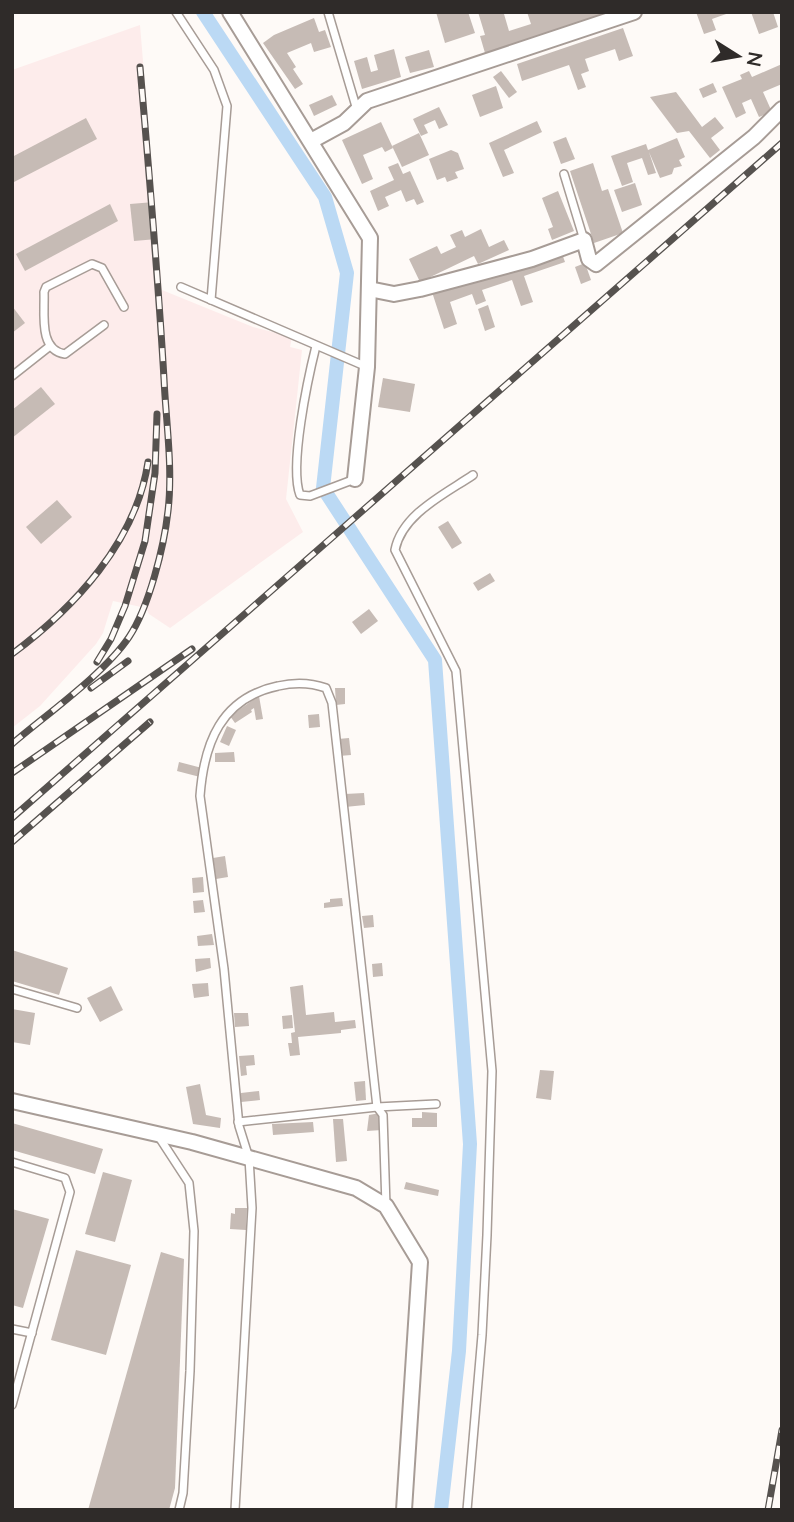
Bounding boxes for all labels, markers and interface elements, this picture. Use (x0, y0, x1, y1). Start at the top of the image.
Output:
north arrow (703, 21, 773, 91)
text: N (742, 50, 768, 69)

